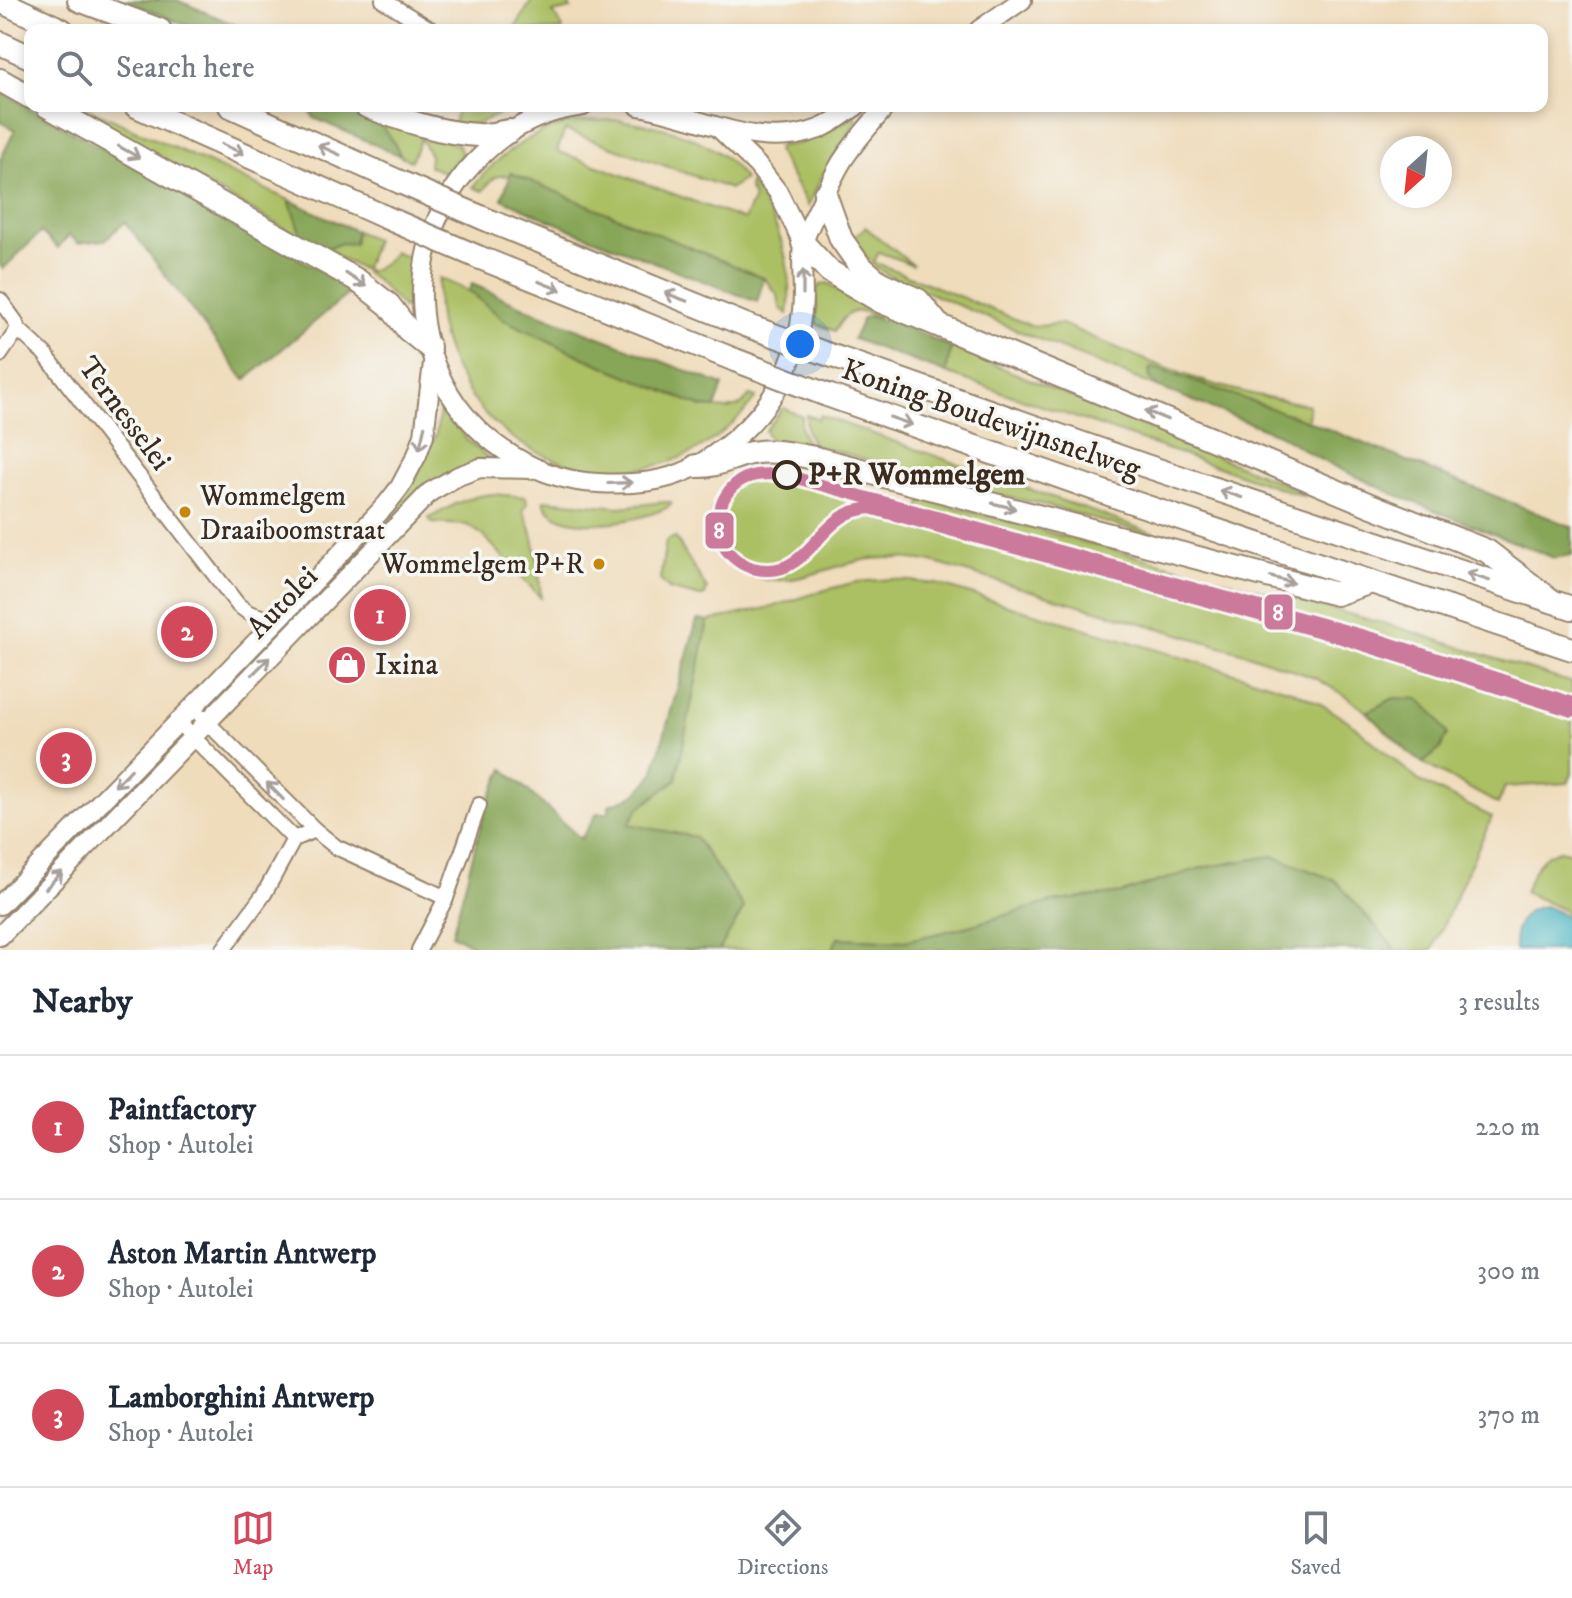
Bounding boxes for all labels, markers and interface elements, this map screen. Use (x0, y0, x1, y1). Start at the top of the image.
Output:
search box (24, 24, 1548, 112)
icon: search (52, 46, 96, 90)
text: Search here (116, 50, 255, 87)
north arrow (1380, 136, 1452, 208)
one-way arrow (317, 142, 341, 157)
one-way arrow (220, 143, 245, 158)
one-way arrow (117, 144, 140, 160)
one-way arrow (795, 269, 811, 296)
one-way arrow (344, 272, 366, 289)
one-way arrow (537, 280, 562, 294)
one-way arrow (664, 289, 688, 303)
your location (780, 324, 820, 364)
street label: Ternesselei (69, 350, 179, 478)
street label: Koning Boudewijnsnelweg (837, 351, 1146, 489)
one-way arrow (1144, 407, 1169, 422)
one-way arrow (888, 415, 913, 429)
one-way arrow (413, 425, 428, 451)
place label: P+R Wommelgem (808, 457, 1026, 494)
marker: P+R Wommelgem (773, 461, 801, 489)
one-way arrow (606, 476, 633, 491)
place label: Wommelgem Draaiboomstraat (199, 479, 385, 548)
one-way arrow (1219, 486, 1244, 501)
one-way arrow (990, 500, 1016, 515)
marker: Wommelgem Draaiboomstraat (177, 504, 193, 520)
line badge: 8 (704, 511, 735, 550)
text: 8 (713, 518, 725, 545)
place label: Wommelgem P+R (380, 547, 584, 582)
marker: Wommelgem P+R (591, 556, 607, 572)
street label: Autolei (240, 559, 326, 647)
one-way arrow (1465, 568, 1490, 583)
one-way arrow (1268, 573, 1294, 588)
pin: 1 (354, 585, 406, 645)
line badge: 8 (1263, 593, 1294, 631)
text: 8 (1272, 600, 1284, 627)
pin: 2 (161, 602, 213, 662)
shop icon: Ixina (326, 644, 368, 686)
place label: Ixina (375, 647, 439, 684)
one-way arrow (251, 657, 270, 676)
pin: 3 (40, 728, 92, 788)
one-way arrow (114, 768, 133, 787)
one-way arrow (266, 781, 285, 801)
one-way arrow (44, 871, 63, 890)
text: Nearby (32, 981, 133, 1023)
text: 3 results (1458, 986, 1540, 1019)
text: Paintfactory (108, 1092, 256, 1129)
text: 1 (53, 1111, 63, 1144)
text: 220 m (1475, 1111, 1540, 1144)
text: Shop · Autolei (108, 1129, 253, 1162)
text: Aston Martin Antwerp (108, 1236, 376, 1273)
text: 2 (52, 1255, 64, 1288)
text: 300 m (1477, 1255, 1540, 1288)
text: Shop · Autolei (108, 1273, 253, 1306)
text: Lamborghini Antwerp (108, 1380, 374, 1417)
text: 3 (53, 1399, 63, 1432)
text: 370 m (1478, 1399, 1540, 1432)
text: Shop · Autolei (108, 1417, 253, 1450)
tab: Map (231, 1506, 275, 1581)
tab: Directions (737, 1506, 828, 1581)
tab: Saved (1290, 1506, 1341, 1581)

